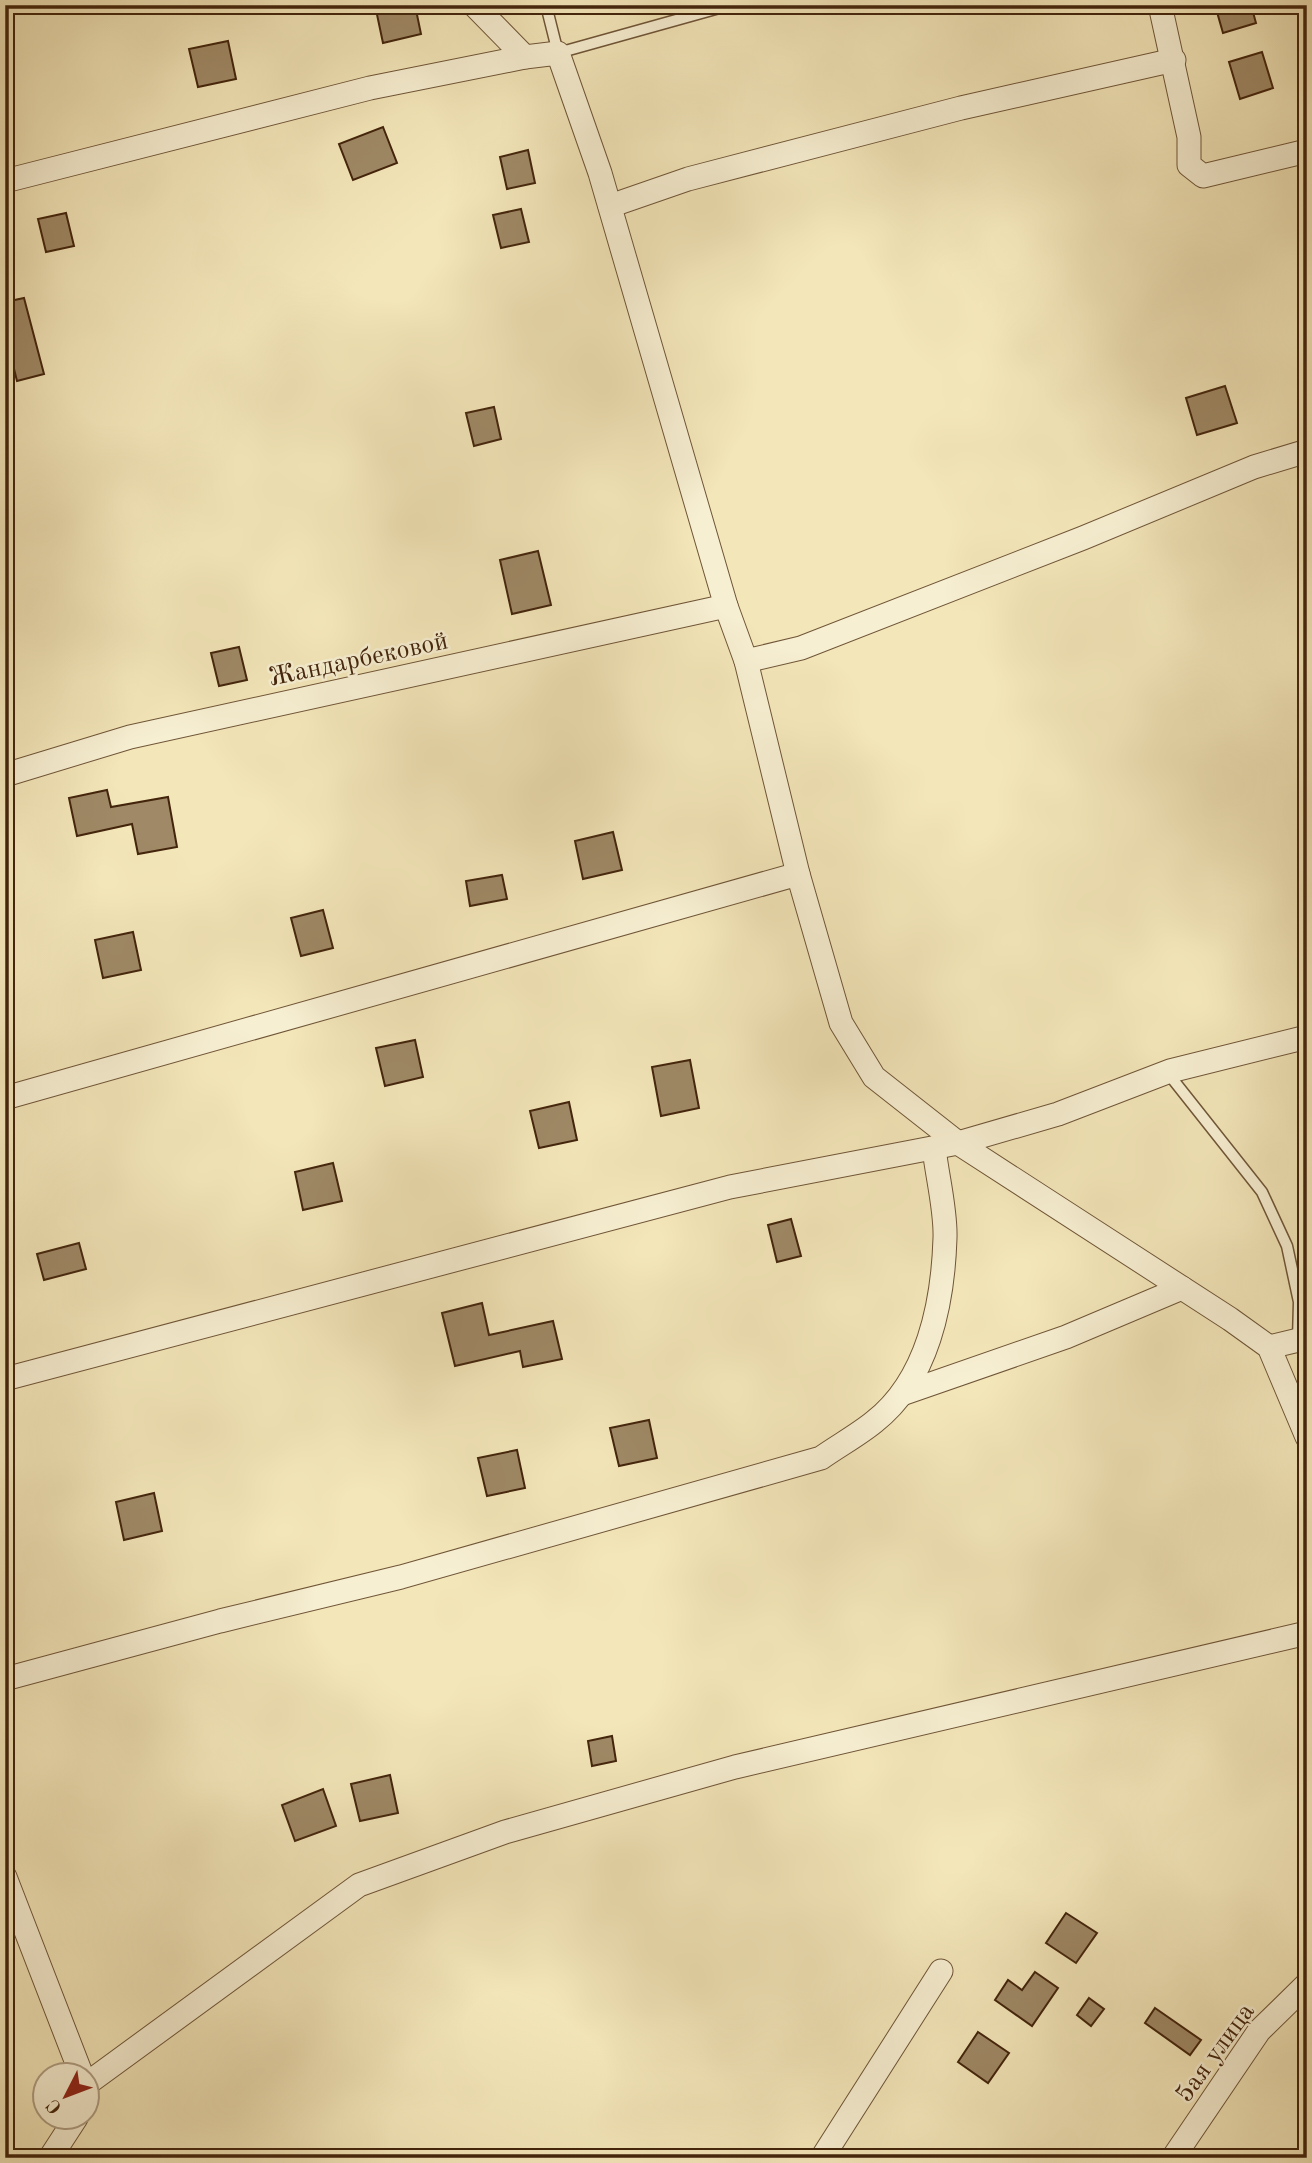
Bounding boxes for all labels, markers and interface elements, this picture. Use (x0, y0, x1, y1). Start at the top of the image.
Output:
street label: Жандарбековой (266, 628, 450, 692)
street label: 5ая улица (1171, 1999, 1260, 2107)
north arrow (32, 2062, 102, 2132)
text: С (44, 2095, 66, 2117)

